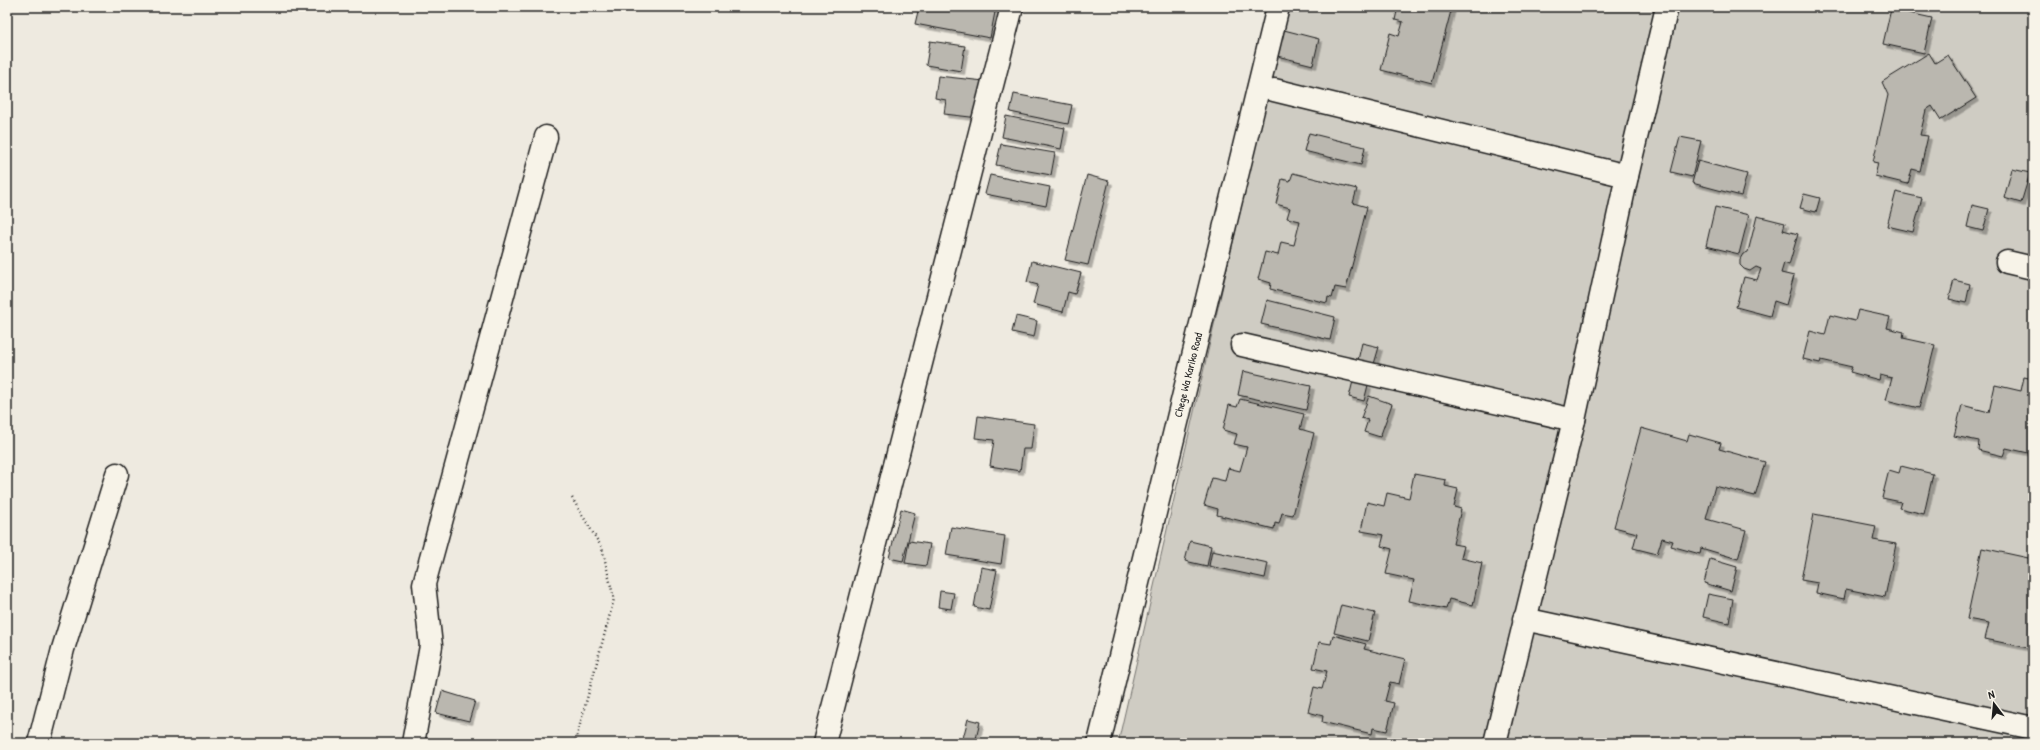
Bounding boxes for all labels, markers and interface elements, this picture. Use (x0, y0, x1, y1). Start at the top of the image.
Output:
street label: Chege Wa Kariko Road (1171, 331, 1205, 419)
north arrow (1974, 684, 2014, 724)
text: N (1986, 687, 1996, 702)

